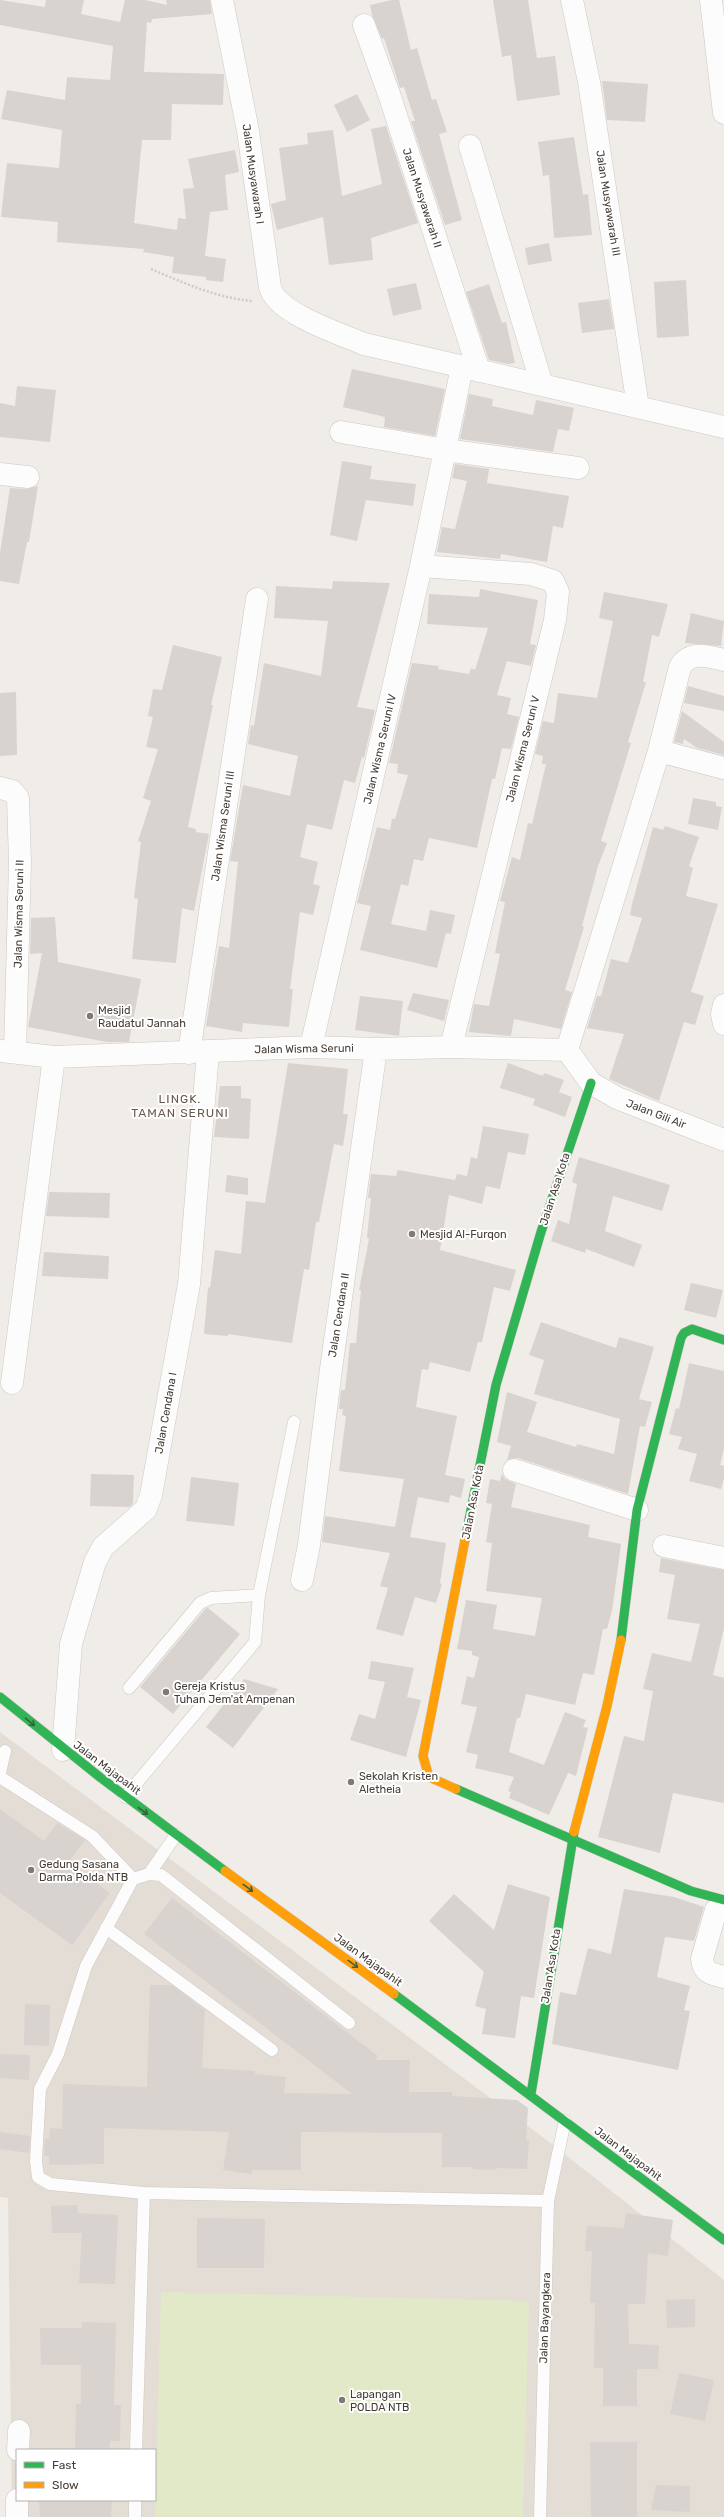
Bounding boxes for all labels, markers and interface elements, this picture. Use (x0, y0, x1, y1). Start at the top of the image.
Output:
street label: Jalan Musyawarah I (240, 123, 266, 225)
street label: Jalan Musyawarah II (400, 146, 444, 250)
street label: Jalan Musyawarah III (593, 149, 623, 257)
street label: Jalan Wisma Seruni IV (361, 693, 399, 805)
street label: Jalan Wisma Seruni V (503, 694, 543, 804)
street label: Jalan Wisma Seruni III (209, 770, 237, 882)
street label: Jalan Wisma Seruni II (12, 860, 26, 968)
place label: Mesjid Raudatul Jannah (98, 1004, 186, 1030)
marker: Mesjid Raudatul Jannah (85, 1011, 95, 1021)
street label: Jalan Wisma Seruni (254, 1042, 354, 1056)
district label: LINGK. TAMAN SERUNI (131, 1092, 229, 1120)
street label: Jalan Gili Air (624, 1097, 689, 1132)
street label: Jalan Asa Kota (537, 1151, 573, 1227)
place label: Mesjid Al-Furqon (420, 1228, 507, 1241)
marker: Mesjid Al-Furqon (407, 1229, 417, 1239)
street label: Jalan Cendana II (326, 1272, 352, 1358)
street label: Jalan Cendana I (152, 1371, 180, 1455)
street label: Jalan Asa Kota (459, 1464, 487, 1540)
place label: Gereja Kristus Tuhan Jem'at Ampenan (174, 1680, 295, 1706)
marker: Gereja Kristus Tuhan Jem'at Ampenan (161, 1687, 171, 1697)
one-way arrow (25, 1718, 35, 1727)
street label: Jalan Majapahit (71, 1738, 144, 1798)
place label: Sekolah Kristen Aletheia (359, 1770, 438, 1796)
marker: Sekolah Kristen Aletheia (346, 1777, 356, 1787)
one-way arrow (138, 1807, 149, 1815)
place label: Gedung Sasana Darma Polda NTB (39, 1858, 128, 1884)
marker: Gedung Sasana Darma Polda NTB (26, 1865, 36, 1875)
one-way arrow (242, 1884, 253, 1892)
street label: Jalan Asa Kota (539, 1928, 563, 2004)
street label: Jalan Majapahit (331, 1931, 405, 1990)
one-way arrow (348, 1960, 359, 1968)
street label: Jalan Majapahit (592, 2124, 665, 2184)
street label: Jalan Bayangkara (537, 2272, 553, 2364)
place label: Lapangan POLDA NTB (350, 2388, 409, 2414)
marker: Lapangan POLDA NTB (337, 2395, 347, 2405)
legend (16, 2449, 156, 2501)
text: Fast (52, 2458, 76, 2472)
text: Slow (52, 2478, 79, 2492)

